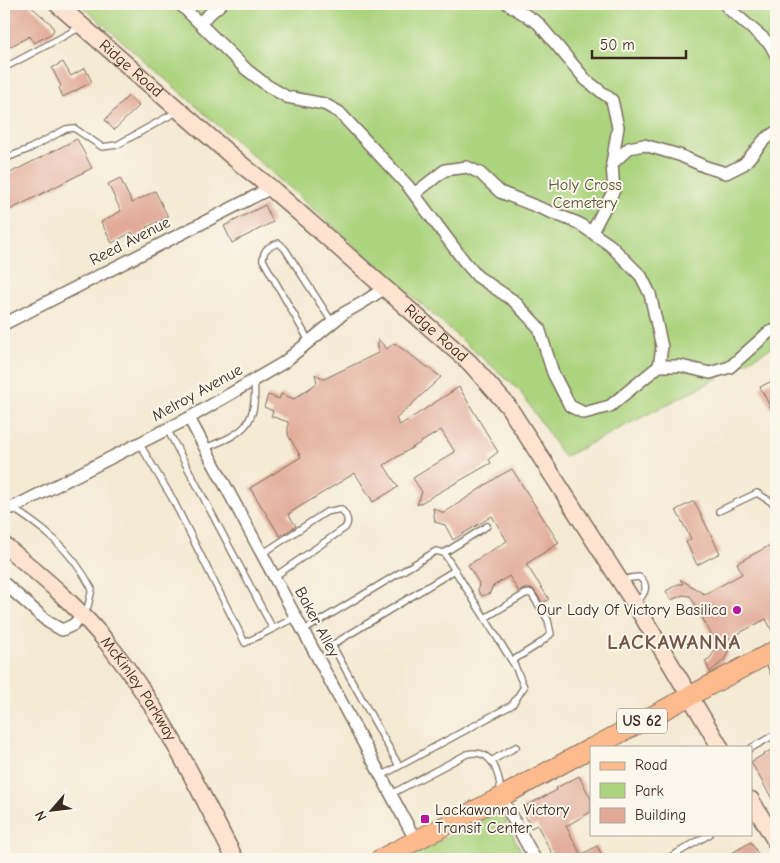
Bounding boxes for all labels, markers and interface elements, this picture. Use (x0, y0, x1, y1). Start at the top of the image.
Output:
scale bar (592, 28, 686, 60)
street label: Ridge Road (96, 36, 166, 101)
text: 50 m (600, 36, 635, 54)
park label: Holy Cross Cemetery (548, 176, 622, 212)
street label: Reed Avenue (87, 213, 173, 269)
street label: Ridge Road (401, 301, 471, 366)
street label: Melroy Avenue (149, 361, 245, 425)
street label: Baker Alley (291, 584, 343, 661)
place label: Our Lady Of Victory Basilica (537, 601, 727, 619)
marker: Our Lady Of Victory Basilica (731, 604, 743, 616)
district label: LACKAWANNA (607, 630, 741, 654)
street label: McKinley Parkway (97, 633, 180, 745)
road number: US 62 (617, 708, 667, 734)
legend (590, 746, 752, 836)
text: Road (635, 756, 667, 774)
text: Park (635, 782, 664, 800)
north arrow (28, 786, 78, 836)
place label: Lackawanna Victory Transit Center (435, 801, 570, 837)
text: Building (635, 806, 686, 824)
text: N (31, 808, 51, 824)
marker: Lackawanna Victory Transit Center (419, 813, 431, 825)

